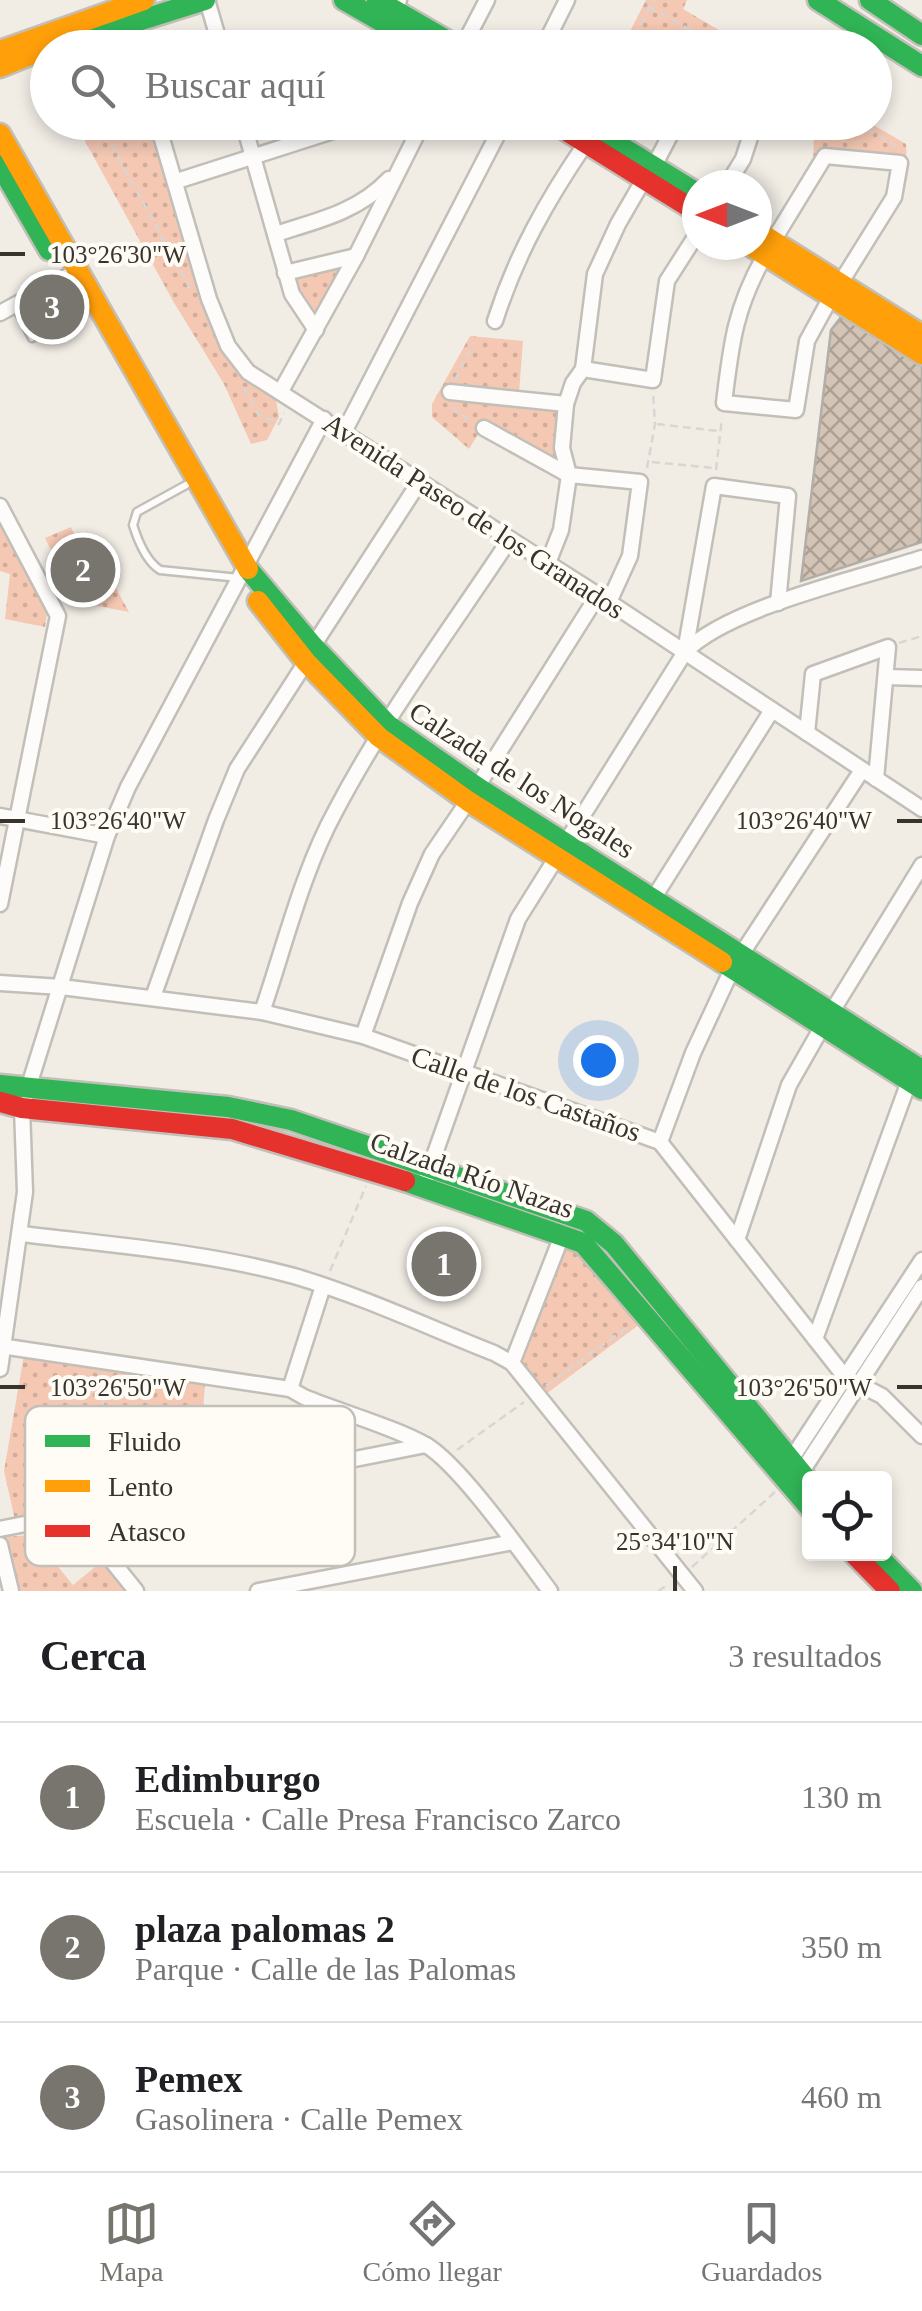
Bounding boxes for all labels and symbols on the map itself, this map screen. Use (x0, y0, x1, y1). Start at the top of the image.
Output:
north arrow (682, 170, 772, 260)
text: 103°26'30"W (50, 241, 186, 268)
pin: 3 (20, 270, 84, 344)
street label: Avenida Paseo de los Granados (318, 407, 630, 625)
pin: 2 (51, 532, 116, 608)
street label: Calzada de los Nogales (404, 696, 640, 864)
text: 103°26'40"W (50, 807, 186, 834)
text: 103°26'40"W (736, 807, 872, 834)
your location (573, 1035, 624, 1086)
street label: Calle de los Castaños (407, 1040, 645, 1148)
street label: Calzada Río Nazas (366, 1126, 578, 1224)
pin: 1 (412, 1226, 476, 1302)
text: 103°26'50"W (50, 1374, 186, 1401)
text: 103°26'50"W (736, 1374, 872, 1401)
legend (25, 1406, 355, 1566)
text: Fluido (108, 1426, 181, 1457)
text: Lento (108, 1471, 173, 1502)
text: Atasco (108, 1516, 186, 1547)
text: 25°34'10"N (616, 1528, 734, 1555)

